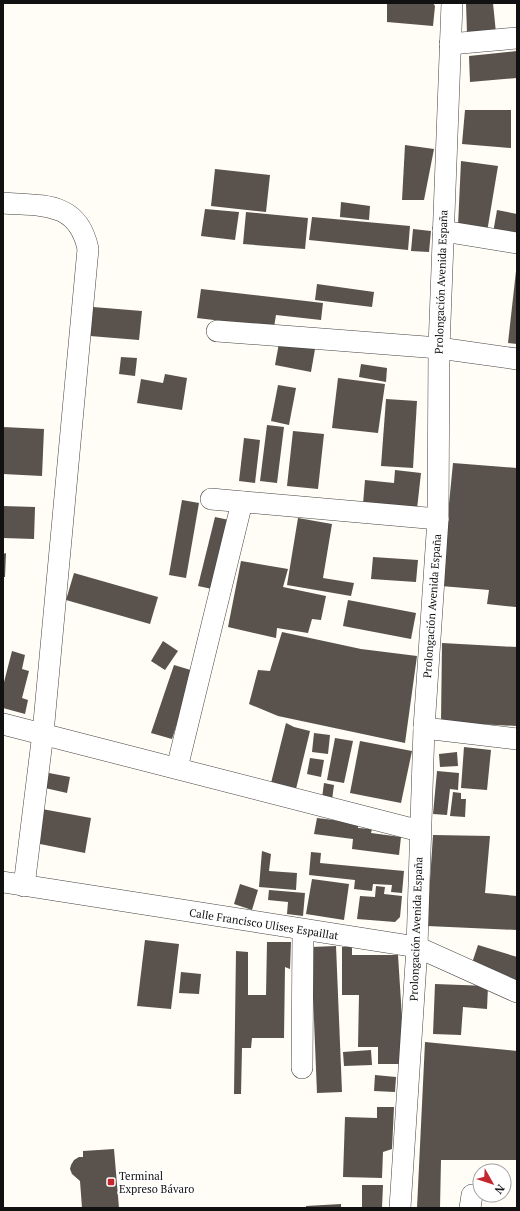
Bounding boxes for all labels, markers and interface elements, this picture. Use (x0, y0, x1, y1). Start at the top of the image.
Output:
street label: Prolongación Avenida España (431, 209, 451, 354)
street label: Prolongación Avenida España (420, 533, 444, 679)
street label: Prolongación Avenida España (406, 856, 426, 1001)
street label: Calle Francisco Ulises Espaillat (188, 905, 340, 943)
north arrow (472, 1163, 512, 1203)
place label: Terminal Expreso Bávaro (119, 1169, 194, 1196)
marker: Terminal Expreso Bávaro (106, 1177, 116, 1187)
text: N (491, 1182, 508, 1197)

